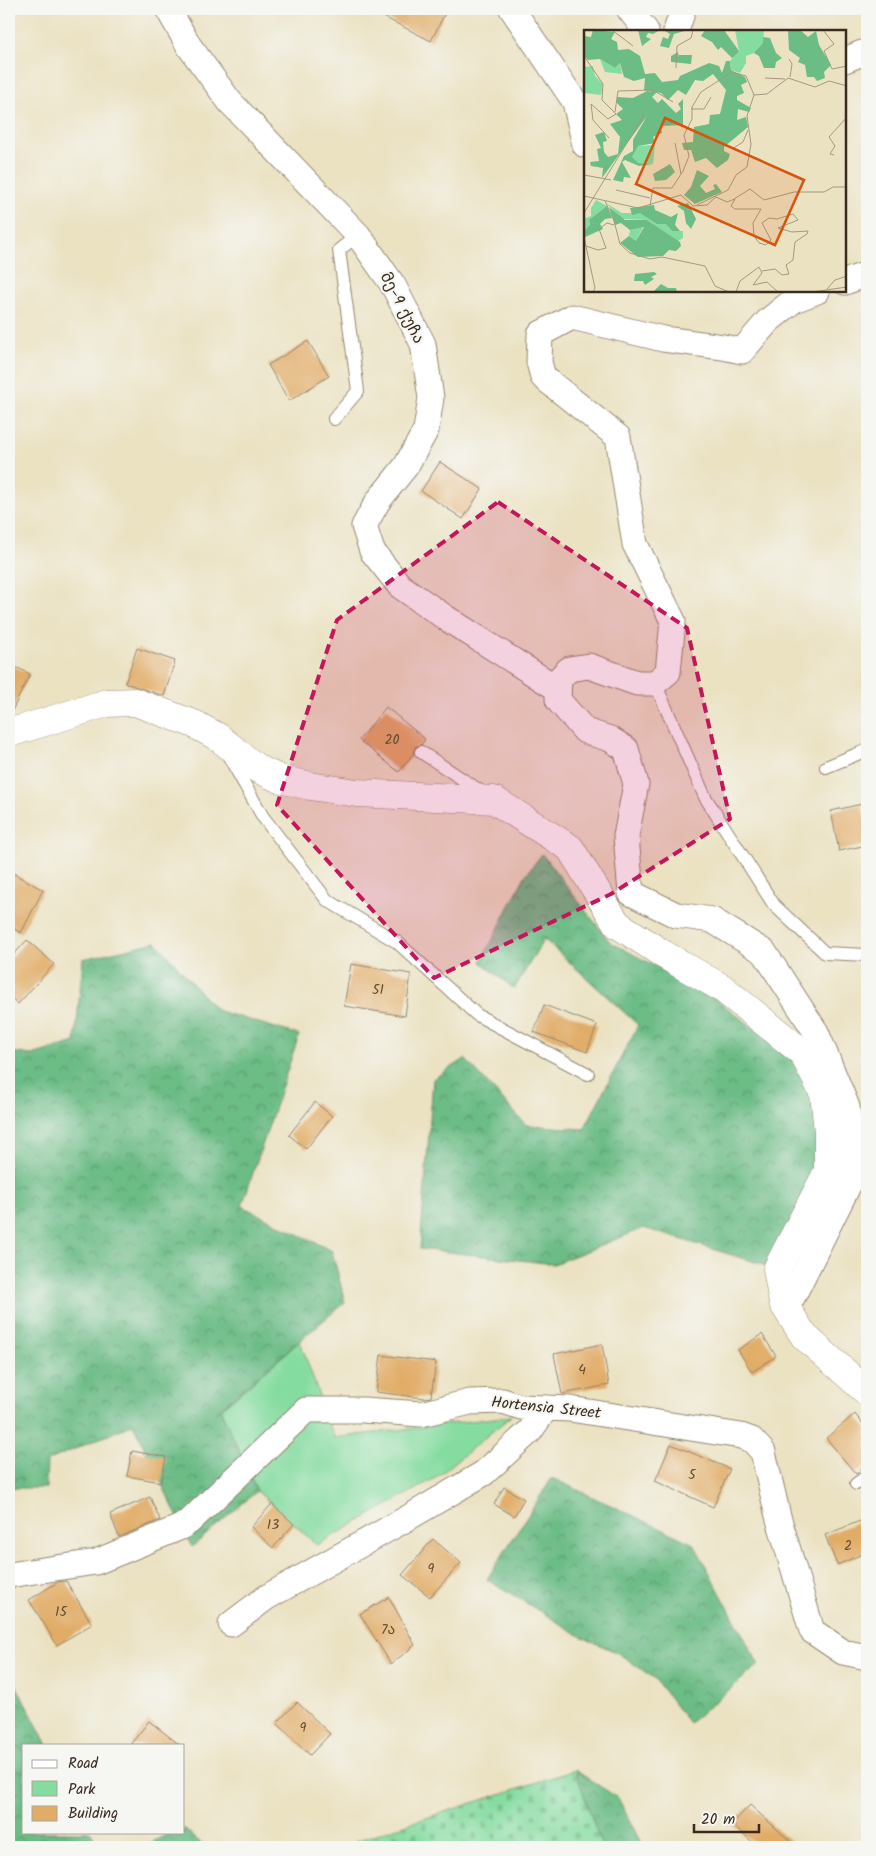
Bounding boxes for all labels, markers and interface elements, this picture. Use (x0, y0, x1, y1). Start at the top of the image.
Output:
inset map (584, 30, 846, 292)
street label: მე-9 ქუჩა (373, 268, 431, 348)
house number: 20 (384, 729, 400, 751)
house number: 51 (372, 979, 384, 1001)
house number: 4 (578, 1359, 586, 1381)
street label: Hortensia Street (490, 1390, 603, 1426)
house number: 5 (688, 1464, 697, 1486)
house number: 13 (267, 1514, 279, 1536)
house number: 2 (844, 1535, 852, 1557)
house number: 9 (428, 1558, 435, 1580)
house number: 15 (55, 1601, 68, 1623)
house number: 7ა (381, 1619, 395, 1641)
house number: 9 (300, 1717, 307, 1739)
legend (22, 1744, 185, 1834)
text: Road (68, 1752, 99, 1776)
text: Park (68, 1778, 96, 1802)
scale bar (694, 1801, 758, 1833)
text: Building (68, 1802, 118, 1826)
text: 20 m (701, 1808, 735, 1832)

